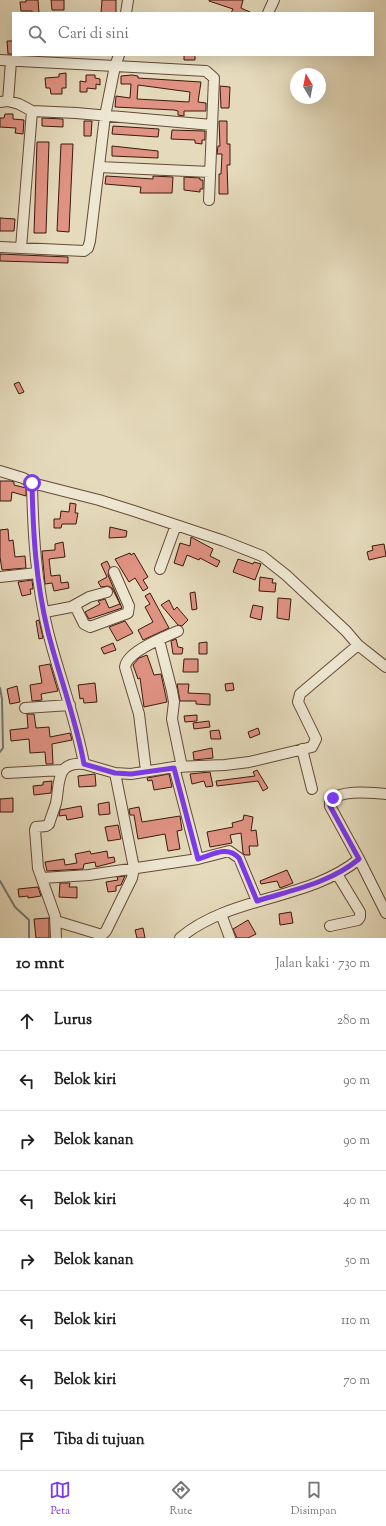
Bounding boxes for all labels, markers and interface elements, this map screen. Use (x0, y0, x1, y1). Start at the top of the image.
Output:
search box (12, 12, 374, 56)
icon: search (26, 23, 48, 45)
text: Cari di sini (58, 24, 129, 45)
north arrow (290, 68, 326, 104)
route start (23, 474, 41, 492)
route end (324, 789, 342, 807)
text: 10 mnt (16, 952, 64, 976)
text: Jalan kaki · 730 m (275, 955, 370, 973)
icon: ahead (16, 1010, 38, 1032)
text: Lurus (54, 1010, 92, 1031)
text: 280 m (337, 1012, 370, 1030)
icon: left (16, 1070, 38, 1092)
text: Belok kiri (54, 1070, 116, 1091)
text: 90 m (343, 1072, 370, 1090)
icon: right (16, 1130, 38, 1152)
text: Belok kanan (54, 1130, 134, 1151)
text: 90 m (343, 1132, 370, 1150)
icon: left (16, 1190, 38, 1212)
text: Belok kiri (54, 1190, 116, 1211)
text: 40 m (343, 1192, 370, 1210)
icon: right (16, 1250, 38, 1272)
text: Belok kanan (54, 1250, 134, 1271)
text: 50 m (345, 1252, 370, 1270)
icon: left (16, 1310, 38, 1332)
text: Belok kiri (54, 1310, 116, 1331)
text: 110 m (341, 1312, 370, 1330)
icon: left (16, 1370, 38, 1392)
text: Belok kiri (54, 1370, 116, 1391)
text: 70 m (343, 1372, 370, 1390)
icon: arrive (16, 1430, 38, 1452)
text: Tiba di tujuan (54, 1430, 145, 1451)
tab: Peta (49, 1479, 71, 1519)
tab: Rute (170, 1479, 192, 1519)
tab: Disimpan (291, 1479, 337, 1519)

